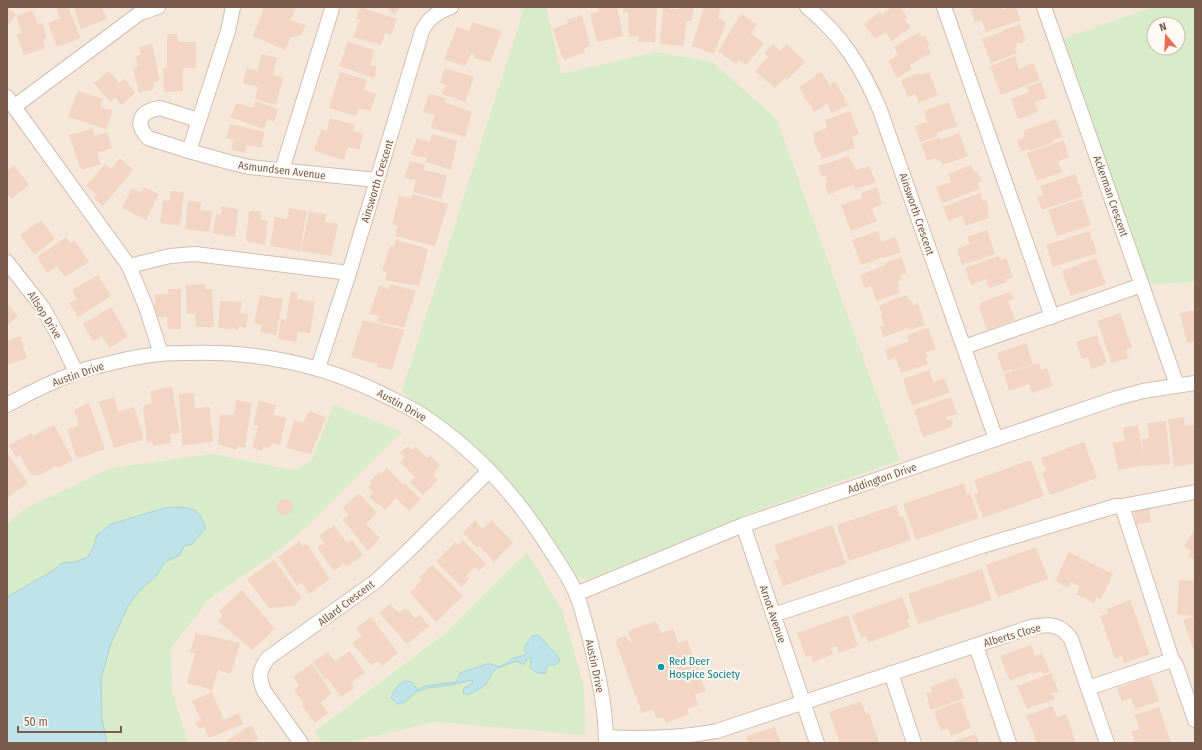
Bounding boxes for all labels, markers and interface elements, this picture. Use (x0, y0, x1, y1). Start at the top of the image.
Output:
north arrow (1146, 16, 1186, 56)
text: N (1158, 20, 1168, 34)
street label: Ainsworth Crescent (359, 138, 396, 224)
street label: Ackerman Crescent (1090, 154, 1131, 239)
street label: Asmundsen Avenue (237, 159, 326, 182)
street label: Ainsworth Crescent (896, 171, 937, 257)
street label: Allsop Drive (25, 289, 64, 342)
street label: Austin Drive (50, 359, 106, 389)
street label: Austin Drive (375, 387, 429, 424)
street label: Addington Drive (846, 461, 918, 496)
street label: Allard Crescent (315, 578, 377, 629)
street label: Arnot Avenue (757, 583, 789, 645)
street label: Alberts Close (982, 621, 1042, 650)
street label: Austin Drive (583, 638, 607, 694)
place label: Red Deer Hospice Society (669, 655, 740, 681)
marker: Red Deer Hospice Society (656, 662, 666, 672)
scale bar (18, 708, 121, 734)
text: 50 m (24, 715, 48, 729)

